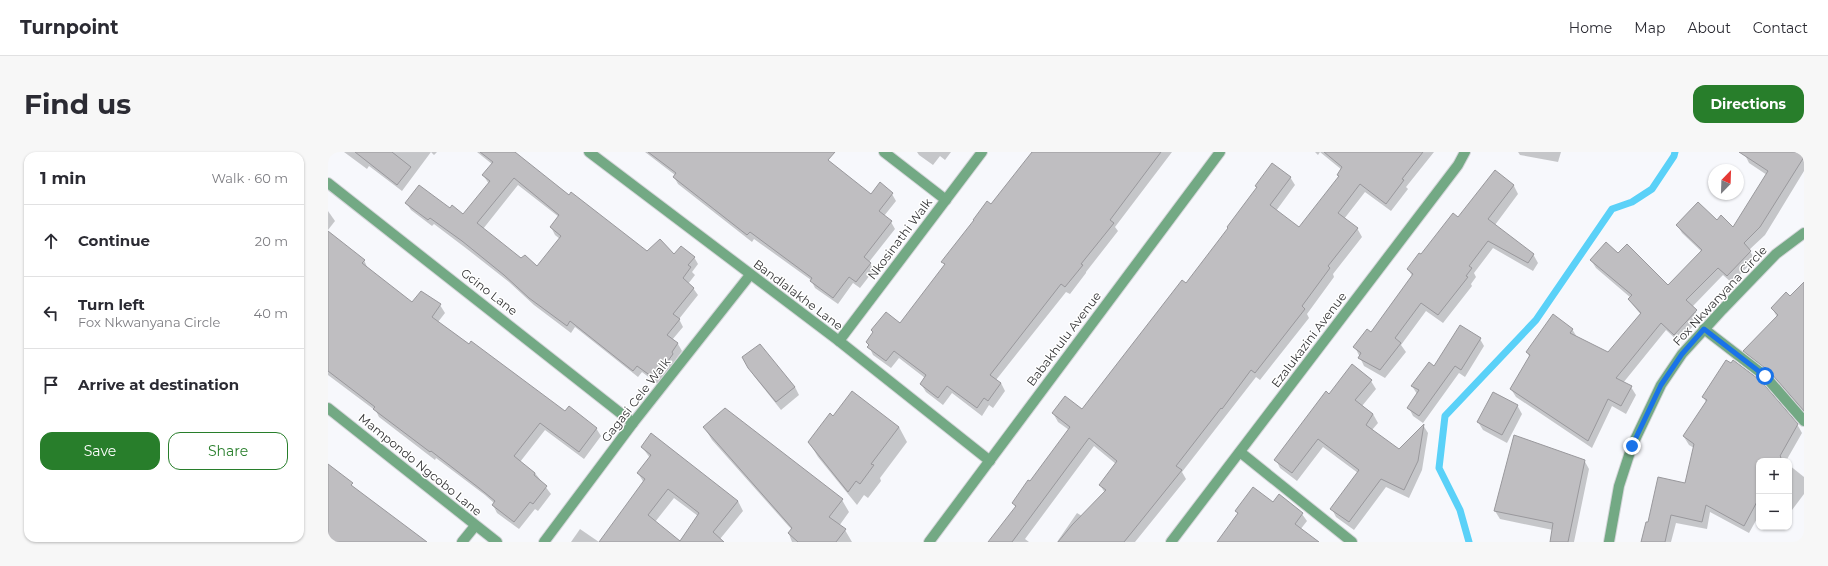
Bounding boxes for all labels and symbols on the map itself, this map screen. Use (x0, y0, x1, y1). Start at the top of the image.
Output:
north arrow (1708, 164, 1744, 200)
street label: Nkosinathi Walk (864, 194, 936, 282)
street label: Fox Nkwanyana Circle (1669, 243, 1770, 349)
street label: Bandlalakhe Lane (751, 256, 846, 333)
street label: Gcino Lane (458, 265, 521, 318)
street label: Babakhulu Avenue (1023, 289, 1104, 389)
street label: Ezalukazini Avenue (1268, 289, 1349, 390)
street label: Gagasi Cele Walk (598, 354, 674, 445)
route start (1756, 367, 1774, 385)
street label: Mampondo Ngcobo Lane (356, 410, 485, 519)
route end (1623, 437, 1641, 455)

